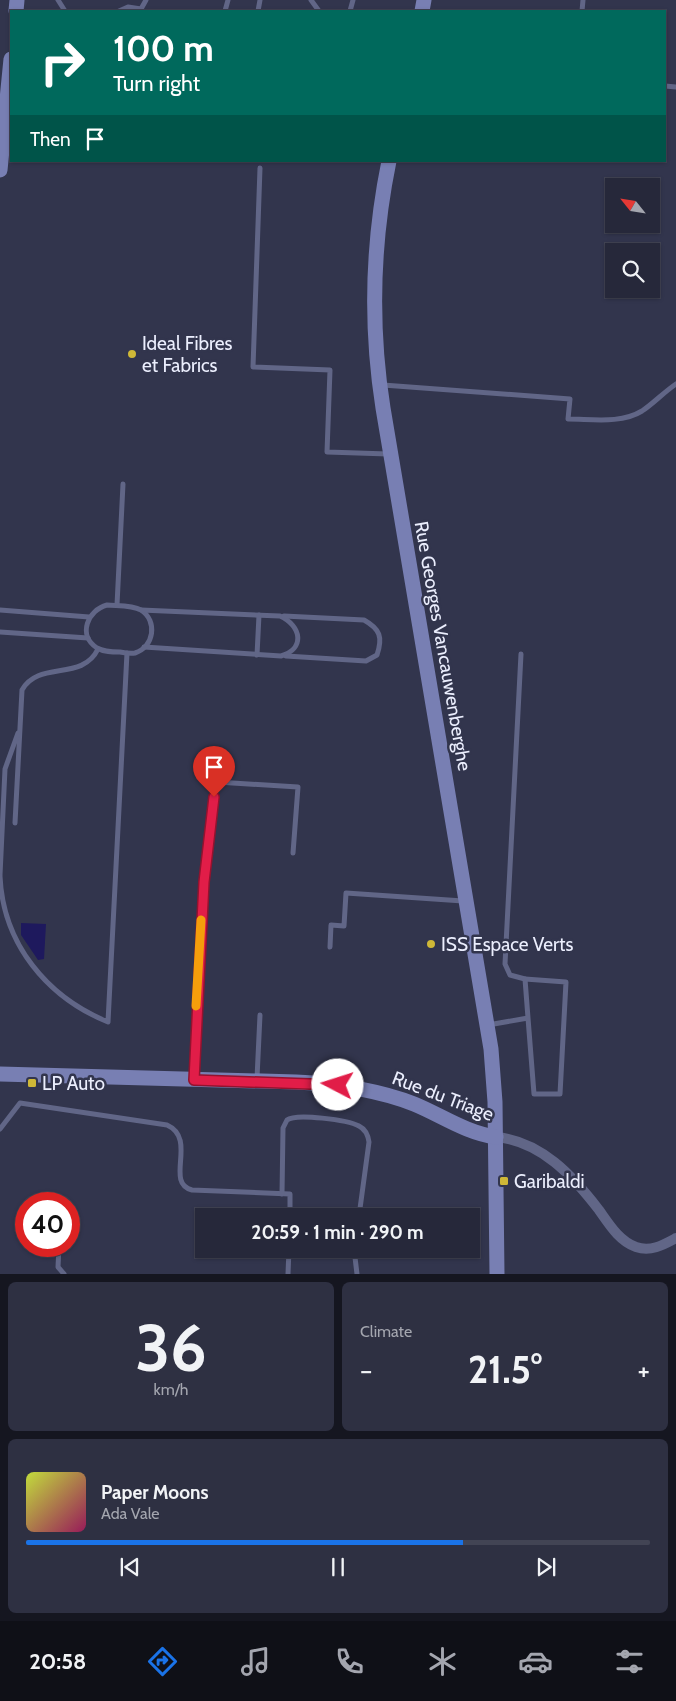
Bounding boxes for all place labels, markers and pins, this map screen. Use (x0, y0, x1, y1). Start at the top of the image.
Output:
place label: Ideal Fibres et Fabrics (142, 332, 233, 377)
marker: Ideal Fibres et Fabrics (126, 348, 138, 360)
pin (193, 746, 235, 797)
place label: ISS Espace Verts (441, 933, 573, 956)
marker: ISS Espace Verts (425, 938, 437, 950)
place label: LP Auto (42, 1072, 105, 1095)
marker: LP Auto (26, 1077, 38, 1089)
place label: Garibaldi (514, 1170, 585, 1193)
marker: Garibaldi (498, 1175, 510, 1187)

